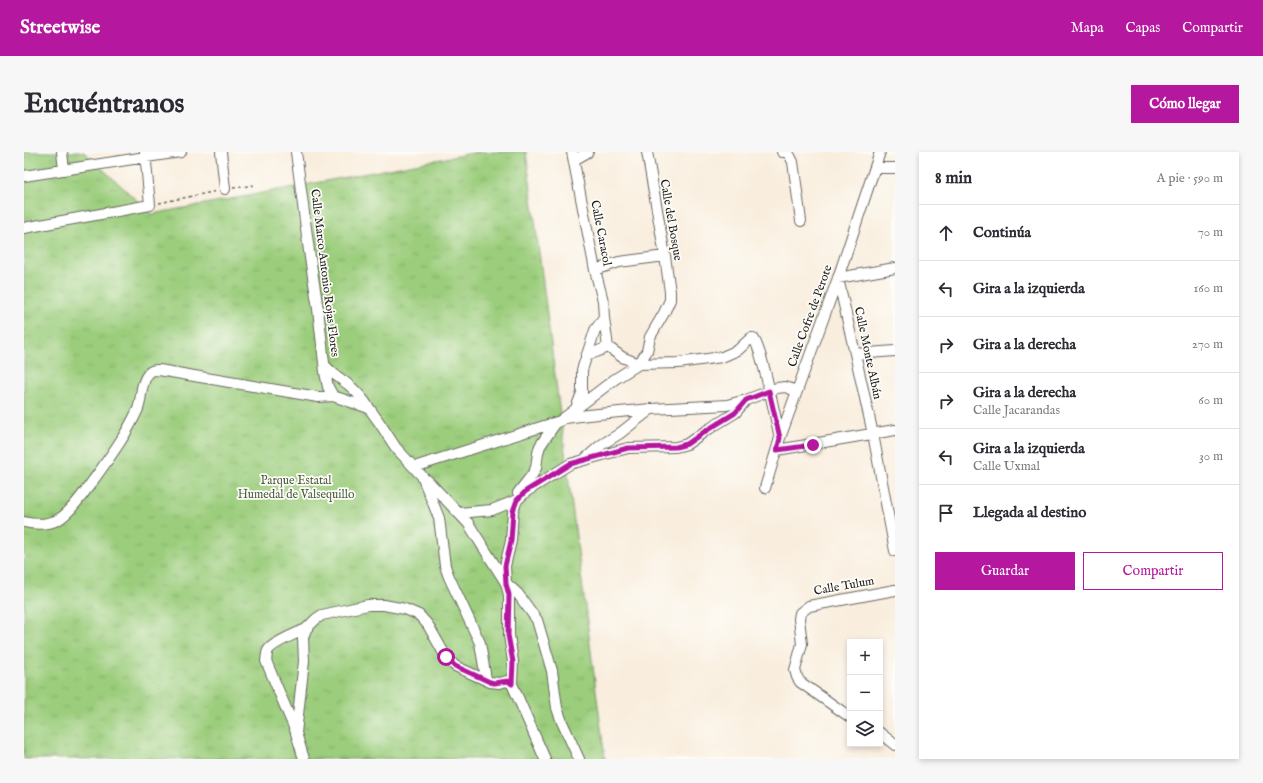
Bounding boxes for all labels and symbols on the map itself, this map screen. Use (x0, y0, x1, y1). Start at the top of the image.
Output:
street label: Calle del Bosque (655, 178, 686, 263)
street label: Calle Marco Antonio Rojas Flores (307, 188, 343, 358)
street label: Calle Caracol (587, 199, 615, 268)
street label: Calle Cofre de Perote (785, 262, 836, 369)
street label: Calle Monte Albán (851, 305, 885, 401)
route end (804, 436, 822, 454)
park label: Parque Estatal Humedal de Valsequillo (238, 473, 355, 503)
street label: Calle Tulum (813, 573, 875, 599)
route start (437, 648, 455, 666)

